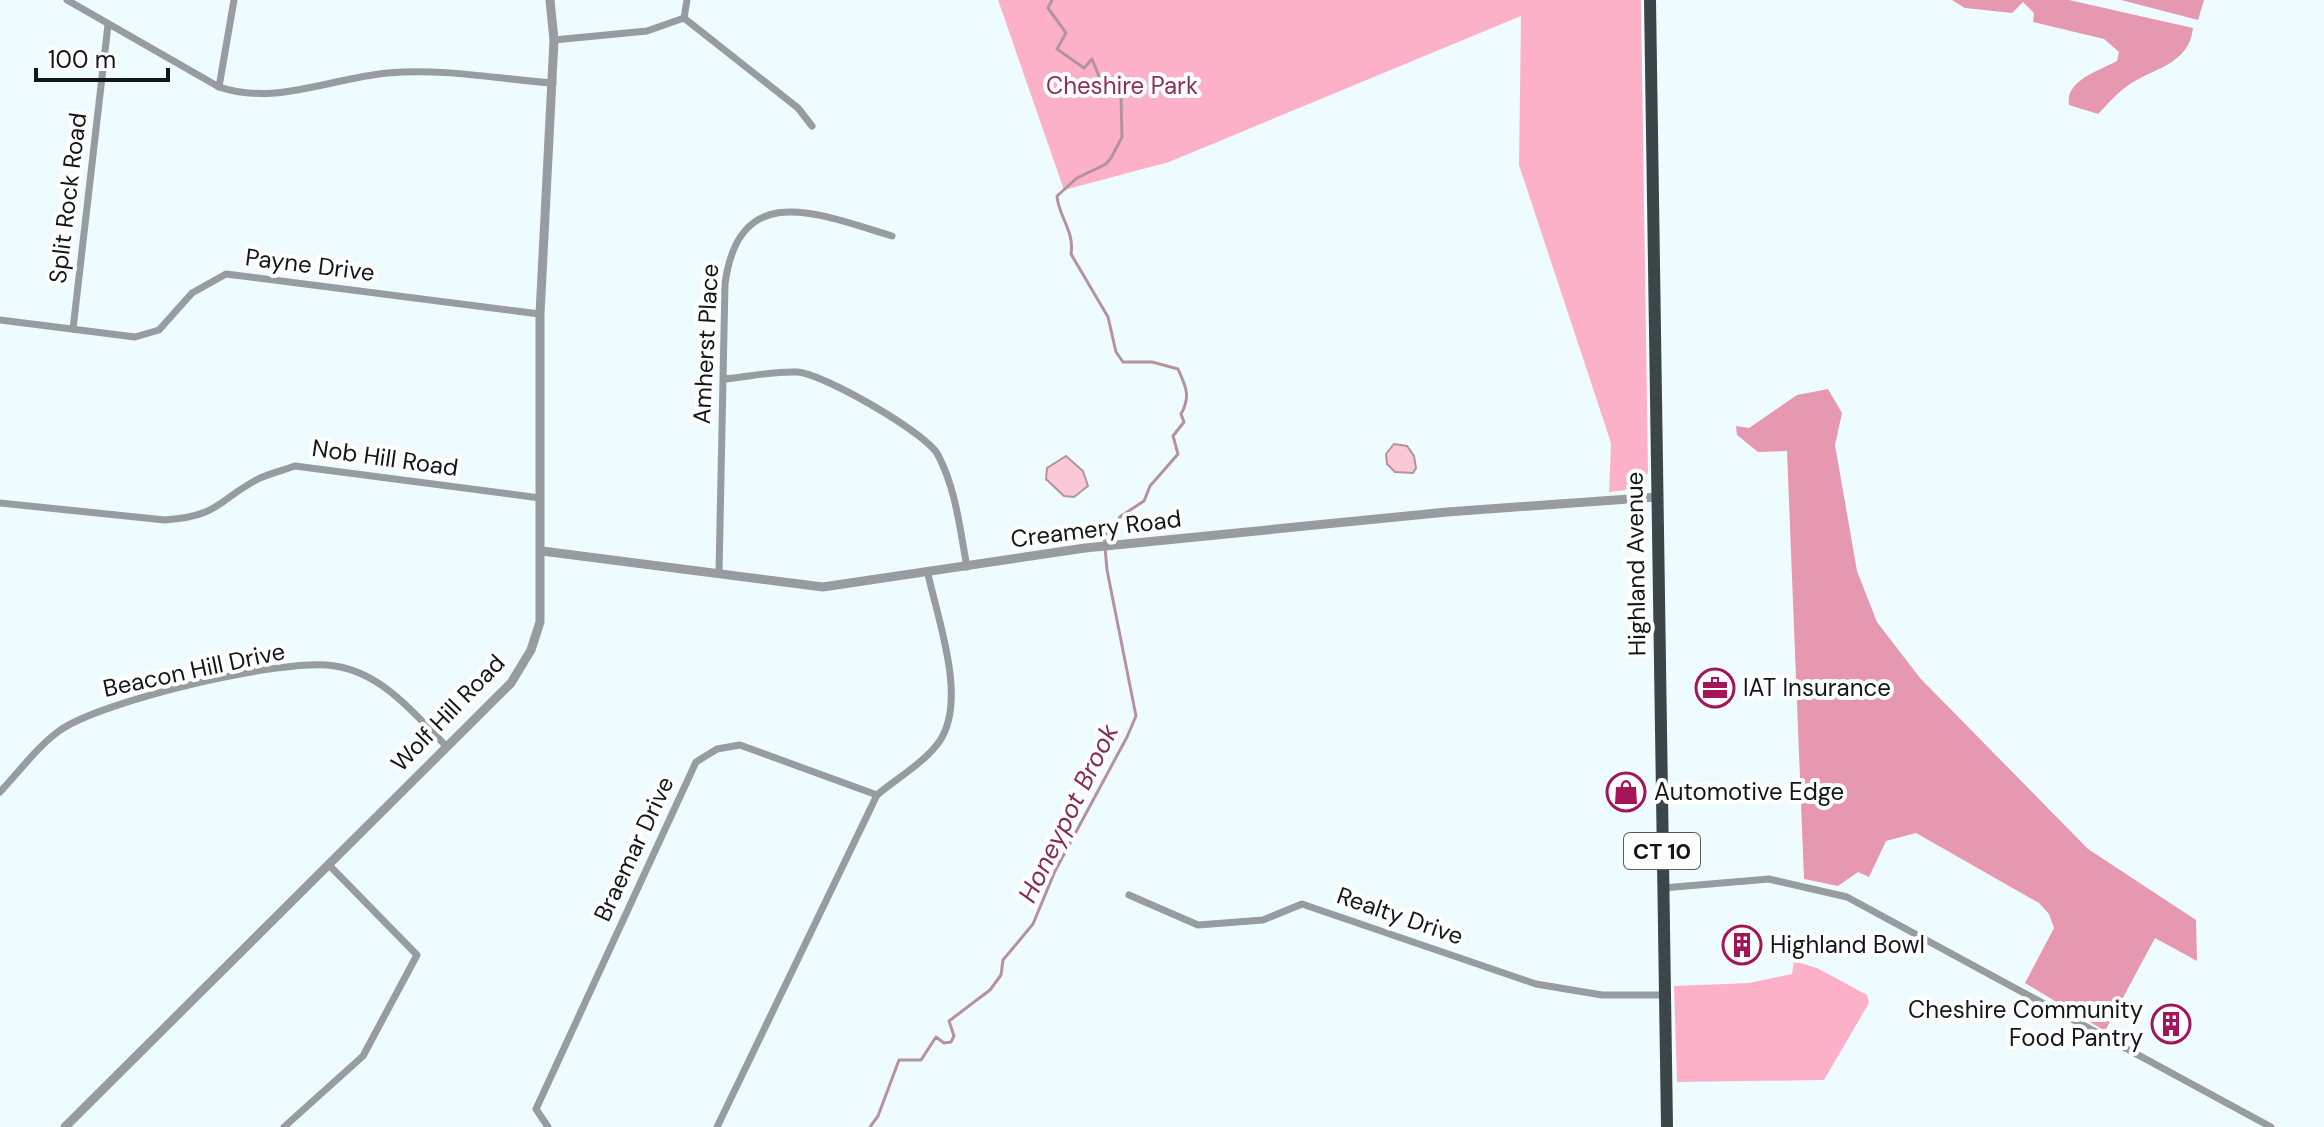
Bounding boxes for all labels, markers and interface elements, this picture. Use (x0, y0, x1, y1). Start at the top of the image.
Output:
scale bar (36, 32, 168, 82)
text: 100 m (48, 44, 116, 75)
park label: Cheshire Park (1046, 70, 1198, 101)
street label: Split Rock Road (42, 111, 93, 285)
street label: Payne Drive (244, 241, 376, 288)
street label: Amherst Place (686, 263, 725, 425)
street label: Nob Hill Road (310, 432, 460, 483)
street label: Highland Avenue (1618, 472, 1653, 656)
street label: Creamery Road (1009, 503, 1183, 554)
street label: Beacon Hill Drive (100, 635, 288, 704)
street label: Wolf Hill Road (384, 648, 511, 778)
office icon: IAT Insurance (1694, 667, 1736, 709)
place label: IAT Insurance (1743, 672, 1891, 703)
water label: Honeypot Brook (1010, 717, 1126, 908)
street label: Braemar Drive (586, 771, 681, 926)
shop icon: Automotive Edge (1605, 771, 1647, 813)
place label: Automotive Edge (1654, 776, 1844, 807)
road number: CT 10 (1624, 833, 1700, 869)
street label: Realty Drive (1333, 879, 1467, 952)
building icon: Highland Bowl (1721, 924, 1763, 966)
place label: Highland Bowl (1770, 929, 1925, 960)
place label: Cheshire Community Food Pantry (1908, 994, 2143, 1053)
building icon: Cheshire Community Food Pantry (2150, 1003, 2192, 1045)

